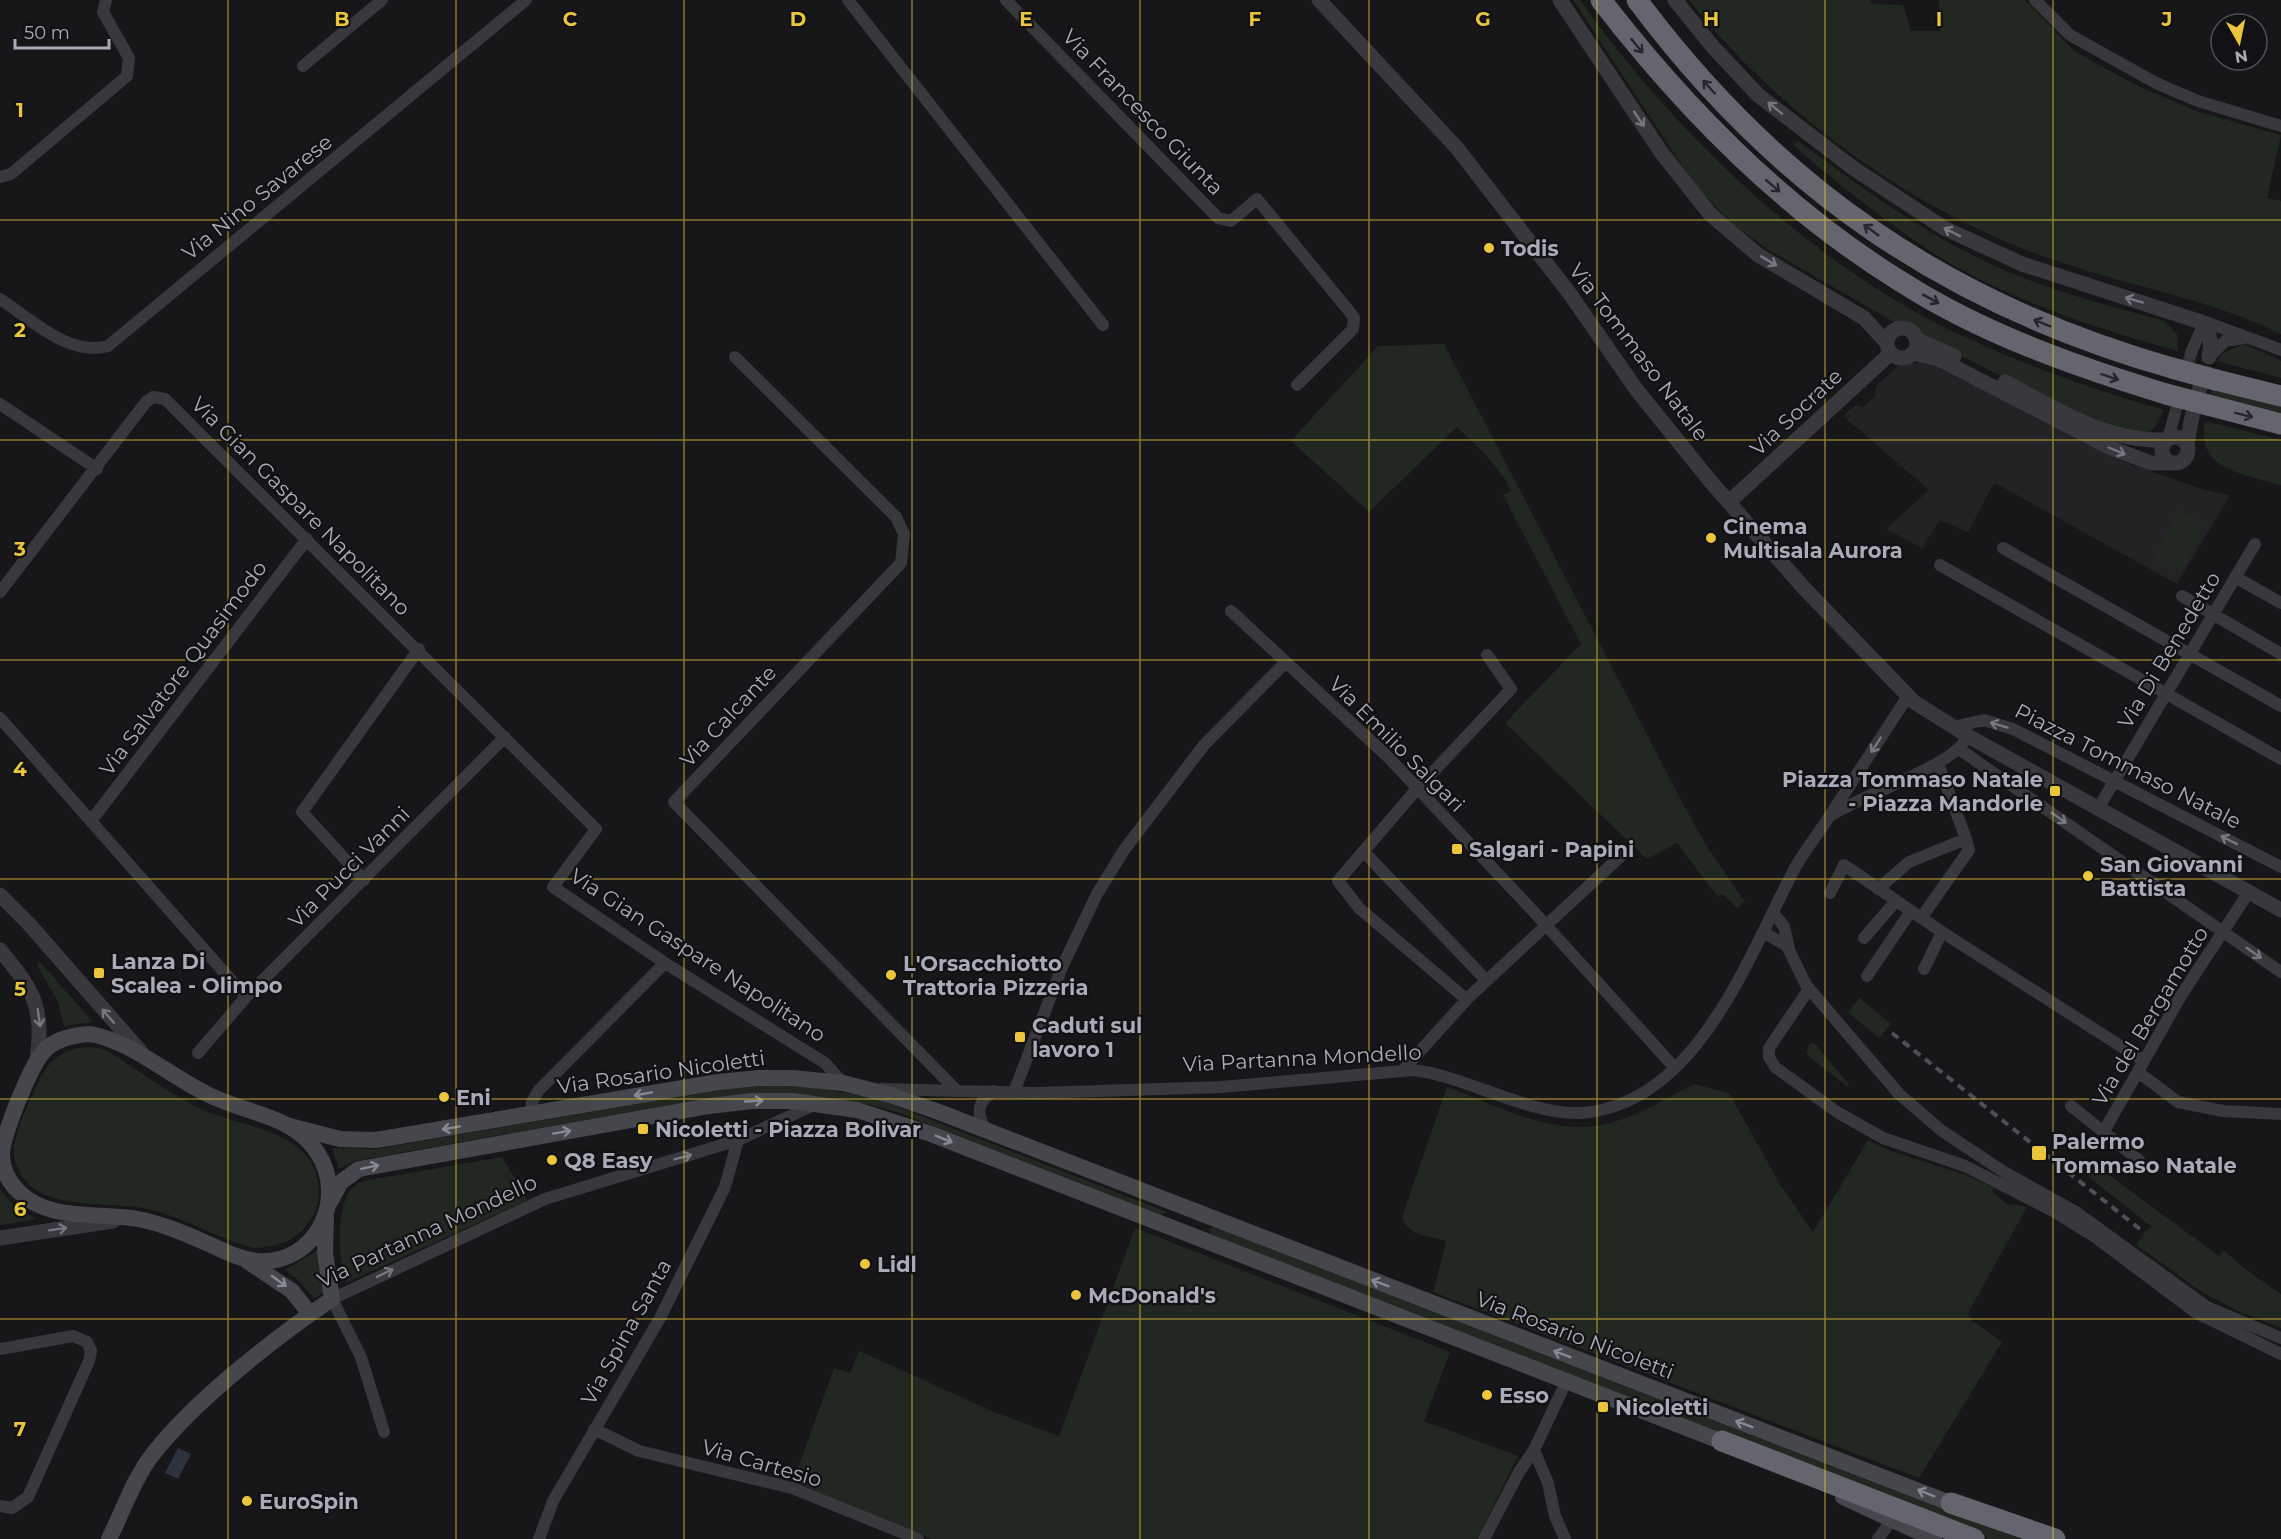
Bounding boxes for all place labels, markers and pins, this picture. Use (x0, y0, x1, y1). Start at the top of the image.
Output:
place label: Todis (1501, 236, 1559, 261)
marker: Todis (1482, 241, 1496, 255)
place label: Cinema Multisala Aurora (1723, 514, 1903, 563)
marker: Cinema Multisala Aurora (1704, 531, 1718, 545)
place label: Piazza Tommaso Natale - Piazza Mandorle (1782, 767, 2043, 816)
marker: Piazza Tommaso Natale - Piazza Mandorle (2048, 784, 2062, 798)
place label: Salgari - Papini (1469, 837, 1634, 862)
marker: Salgari - Papini (1450, 842, 1464, 856)
place label: San Giovanni Battista (2100, 852, 2243, 901)
marker: San Giovanni Battista (2081, 869, 2095, 883)
place label: Lanza Di Scalea - Olimpo (111, 949, 283, 998)
place label: L'Orsacchiotto Trattoria Pizzeria (903, 951, 1088, 1000)
marker: Lanza Di Scalea - Olimpo (92, 966, 106, 980)
marker: L'Orsacchiotto Trattoria Pizzeria (884, 968, 898, 982)
place label: Caduti sul lavoro 1 (1032, 1013, 1142, 1062)
marker: Caduti sul lavoro 1 (1013, 1030, 1027, 1044)
place label: Eni (456, 1085, 491, 1110)
marker: Eni (437, 1090, 451, 1104)
place label: Nicoletti - Piazza Bolivar (655, 1117, 921, 1142)
marker: Nicoletti - Piazza Bolivar (636, 1122, 650, 1136)
place label: Palermo Tommaso Natale (2052, 1129, 2237, 1178)
marker: Palermo Tommaso Natale (2030, 1144, 2048, 1162)
place label: Q8 Easy (564, 1148, 653, 1173)
marker: Q8 Easy (545, 1153, 559, 1167)
place label: Lidl (877, 1252, 917, 1277)
marker: Lidl (858, 1257, 872, 1271)
place label: McDonald's (1088, 1283, 1216, 1308)
marker: McDonald's (1069, 1288, 1083, 1302)
place label: Esso (1499, 1383, 1549, 1408)
marker: Esso (1480, 1388, 1494, 1402)
place label: Nicoletti (1615, 1395, 1708, 1420)
marker: Nicoletti (1596, 1400, 1610, 1414)
place label: EuroSpin (259, 1489, 359, 1514)
marker: EuroSpin (240, 1494, 254, 1508)

